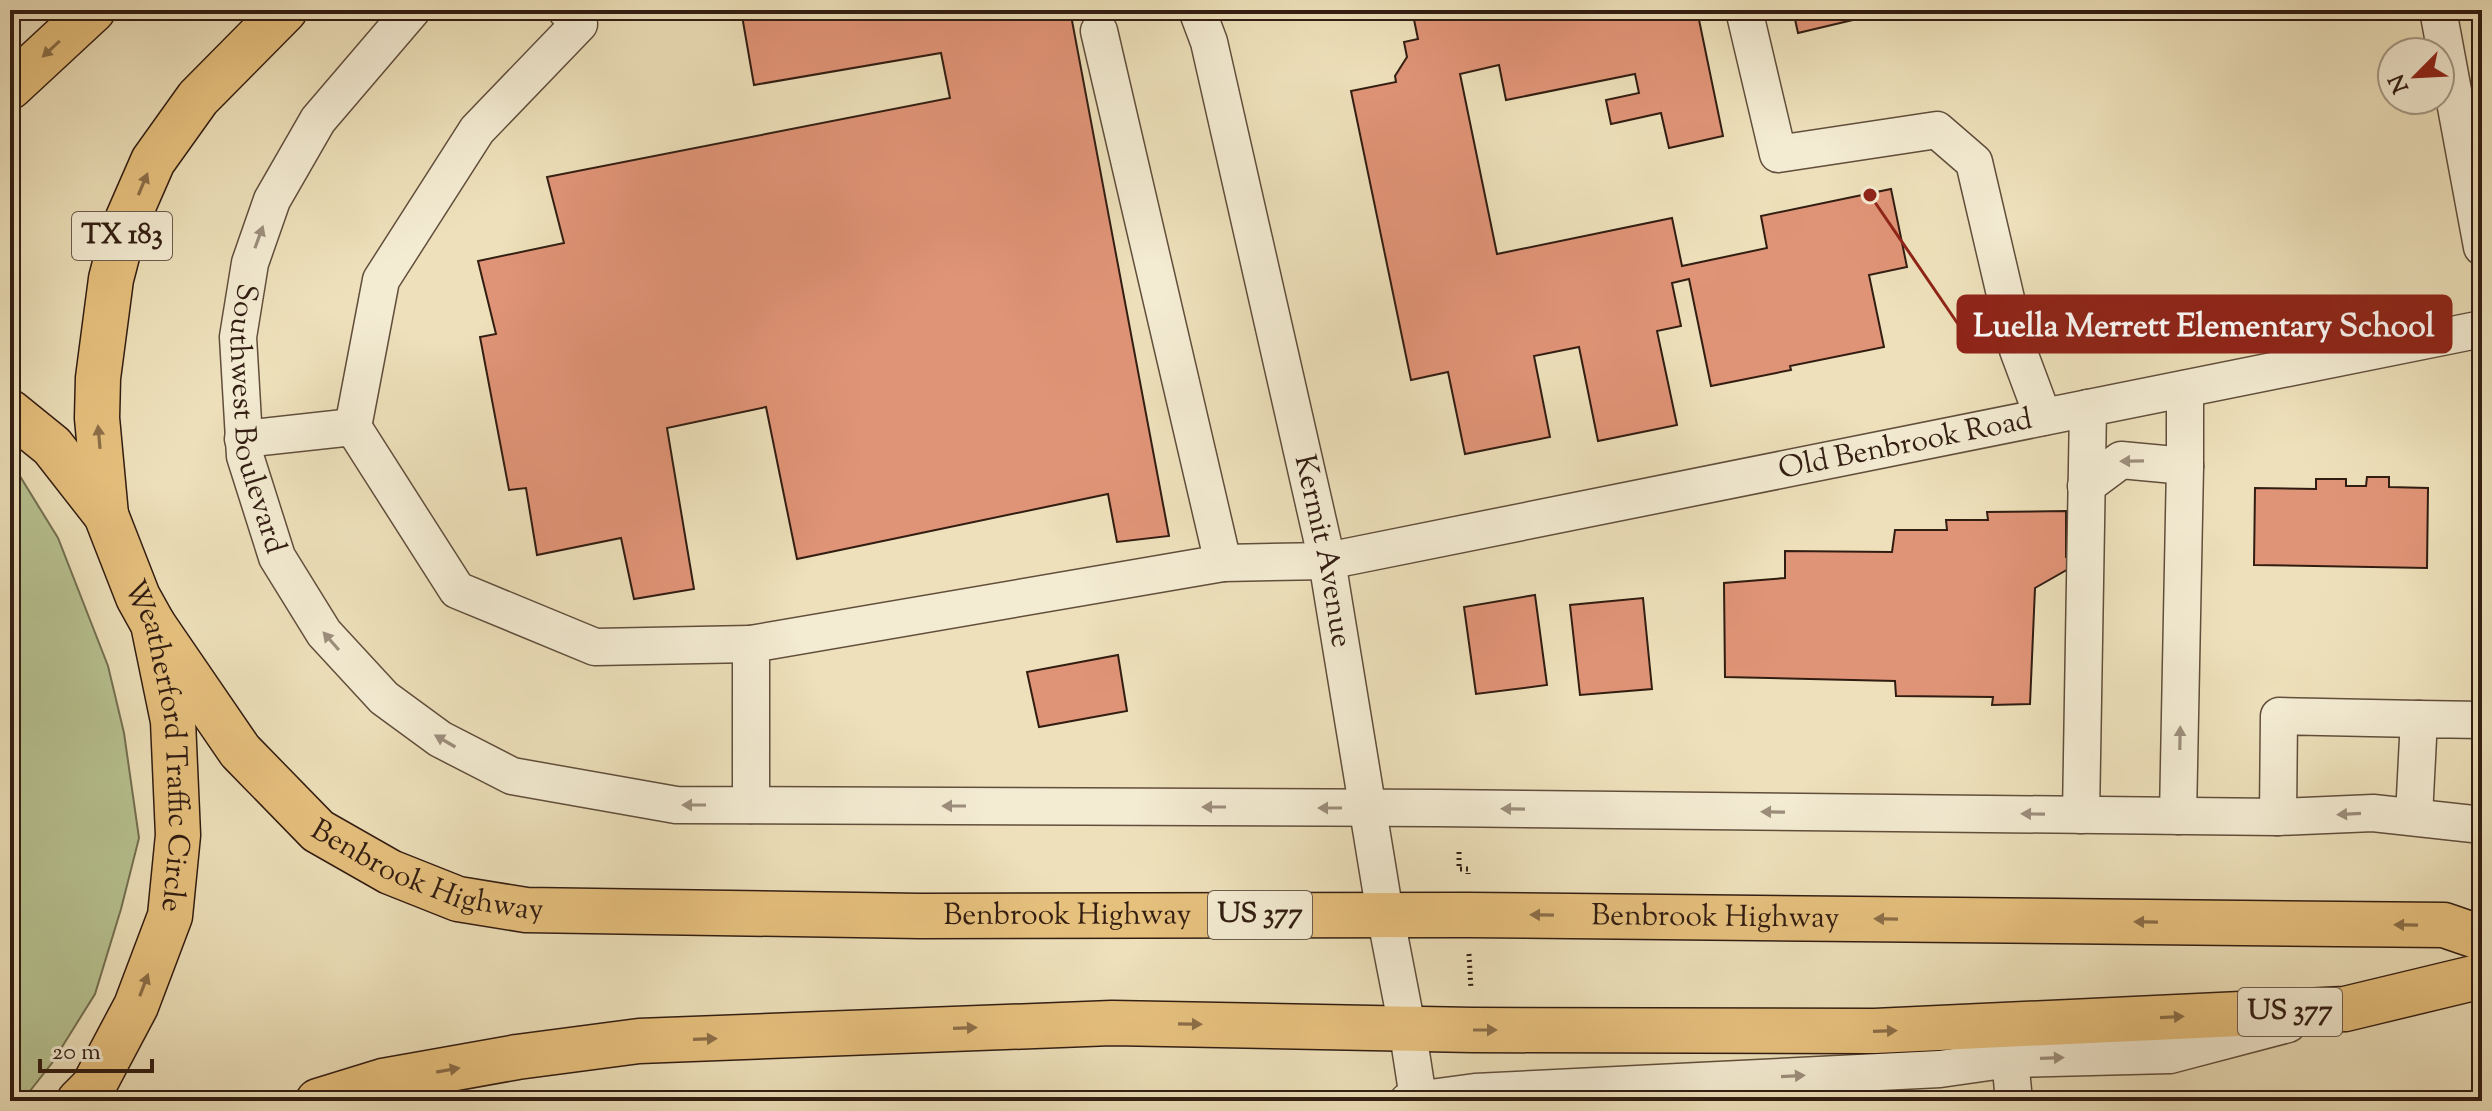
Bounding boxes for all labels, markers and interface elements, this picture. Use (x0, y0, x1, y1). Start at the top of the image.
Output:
north arrow (2376, 36, 2456, 116)
one-way arrow (42, 39, 61, 57)
text: N (2382, 68, 2419, 97)
one-way arrow (136, 172, 150, 196)
road number: TX 183 (72, 212, 172, 260)
one-way arrow (253, 224, 266, 248)
street label: Southwest Boulevard (216, 280, 296, 559)
callout: Luella Merrett Elementary School (1958, 296, 2451, 352)
text: Luella Merrett Elementary School (1973, 305, 2435, 351)
street label: Old Benbrook Road (1775, 398, 2036, 491)
one-way arrow (92, 424, 105, 449)
street label: Kermit Avenue (1282, 451, 1362, 651)
one-way arrow (2119, 455, 2144, 468)
street label: Weatherford Traffic Circle (112, 574, 200, 914)
one-way arrow (323, 631, 340, 651)
one-way arrow (2173, 725, 2186, 750)
one-way arrow (434, 734, 456, 748)
one-way arrow (681, 799, 706, 811)
one-way arrow (941, 800, 966, 812)
one-way arrow (1201, 801, 1226, 813)
one-way arrow (1317, 802, 1342, 814)
one-way arrow (1500, 803, 1525, 815)
one-way arrow (1760, 806, 1785, 818)
one-way arrow (2020, 808, 2045, 820)
one-way arrow (2336, 808, 2361, 821)
street label: Benbrook Highway (302, 809, 544, 932)
road number: US 377 (1208, 891, 1312, 939)
street label: Benbrook Highway (943, 894, 1192, 937)
street label: Benbrook Highway (1591, 895, 1840, 940)
one-way arrow (1529, 909, 1554, 922)
one-way arrow (1873, 913, 1898, 925)
one-way arrow (2133, 916, 2158, 928)
one-way arrow (2393, 919, 2418, 931)
one-way arrow (138, 973, 151, 997)
road number: US 377 (2238, 988, 2342, 1036)
one-way arrow (2160, 1010, 2185, 1023)
one-way arrow (1178, 1018, 1203, 1030)
one-way arrow (953, 1022, 978, 1035)
scale bar (40, 1023, 152, 1073)
one-way arrow (1473, 1024, 1498, 1036)
one-way arrow (1873, 1024, 1898, 1037)
one-way arrow (693, 1032, 718, 1045)
text: 20 m (52, 1036, 101, 1070)
one-way arrow (2040, 1051, 2065, 1064)
one-way arrow (435, 1063, 460, 1075)
one-way arrow (1781, 1070, 1806, 1083)

